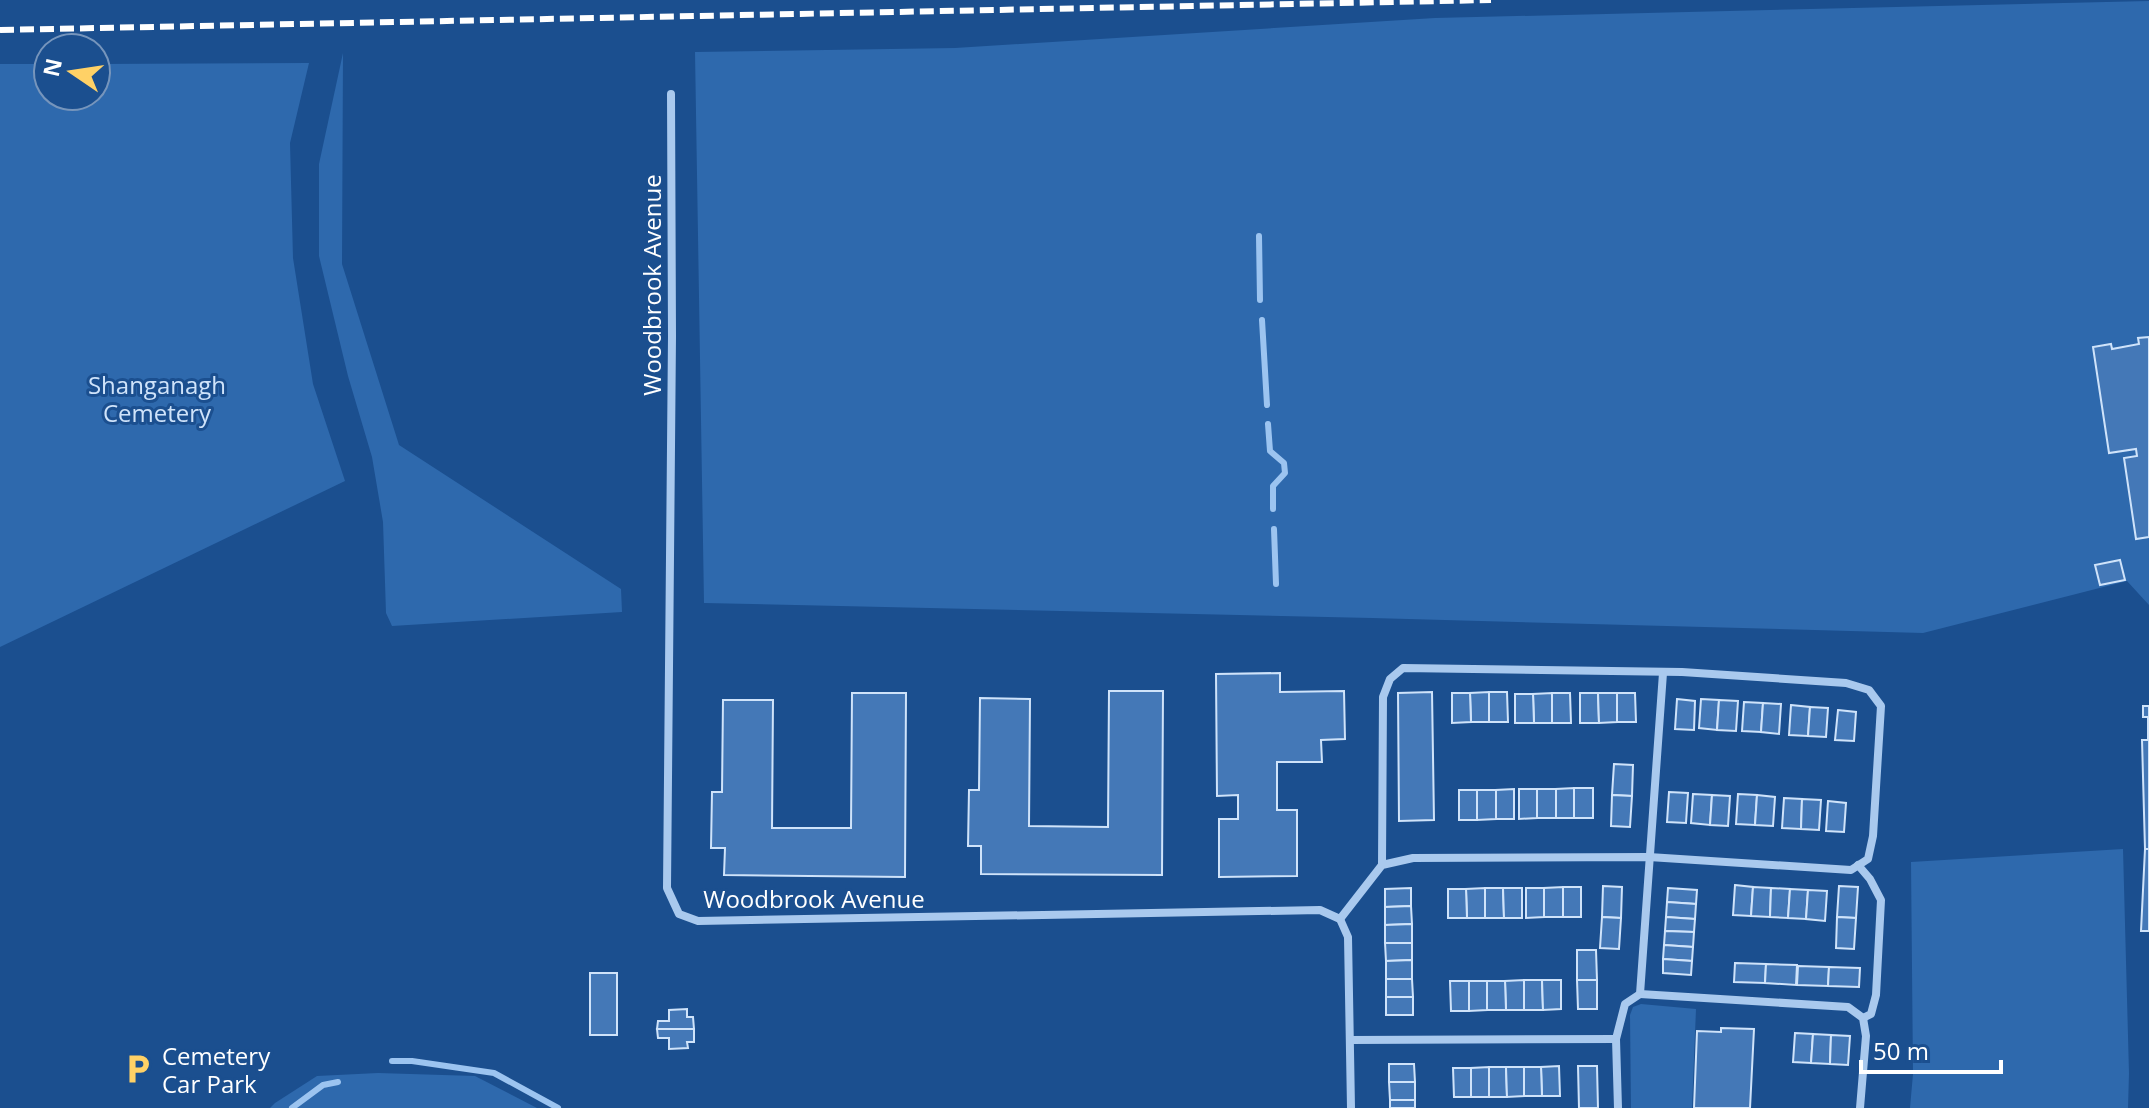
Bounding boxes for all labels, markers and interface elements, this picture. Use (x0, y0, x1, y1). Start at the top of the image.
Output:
north arrow (32, 32, 112, 112)
text: N (35, 55, 68, 79)
street label: Woodbrook Avenue (635, 174, 668, 396)
park label: Shanganagh Cemetery (88, 368, 226, 429)
street label: Woodbrook Avenue (703, 882, 925, 915)
scale bar (1861, 1024, 2001, 1074)
text: 50 m (1873, 1034, 1929, 1067)
place label: Cemetery Car Park (162, 1039, 271, 1100)
parking icon: Cemetery Car Park (121, 1052, 155, 1086)

